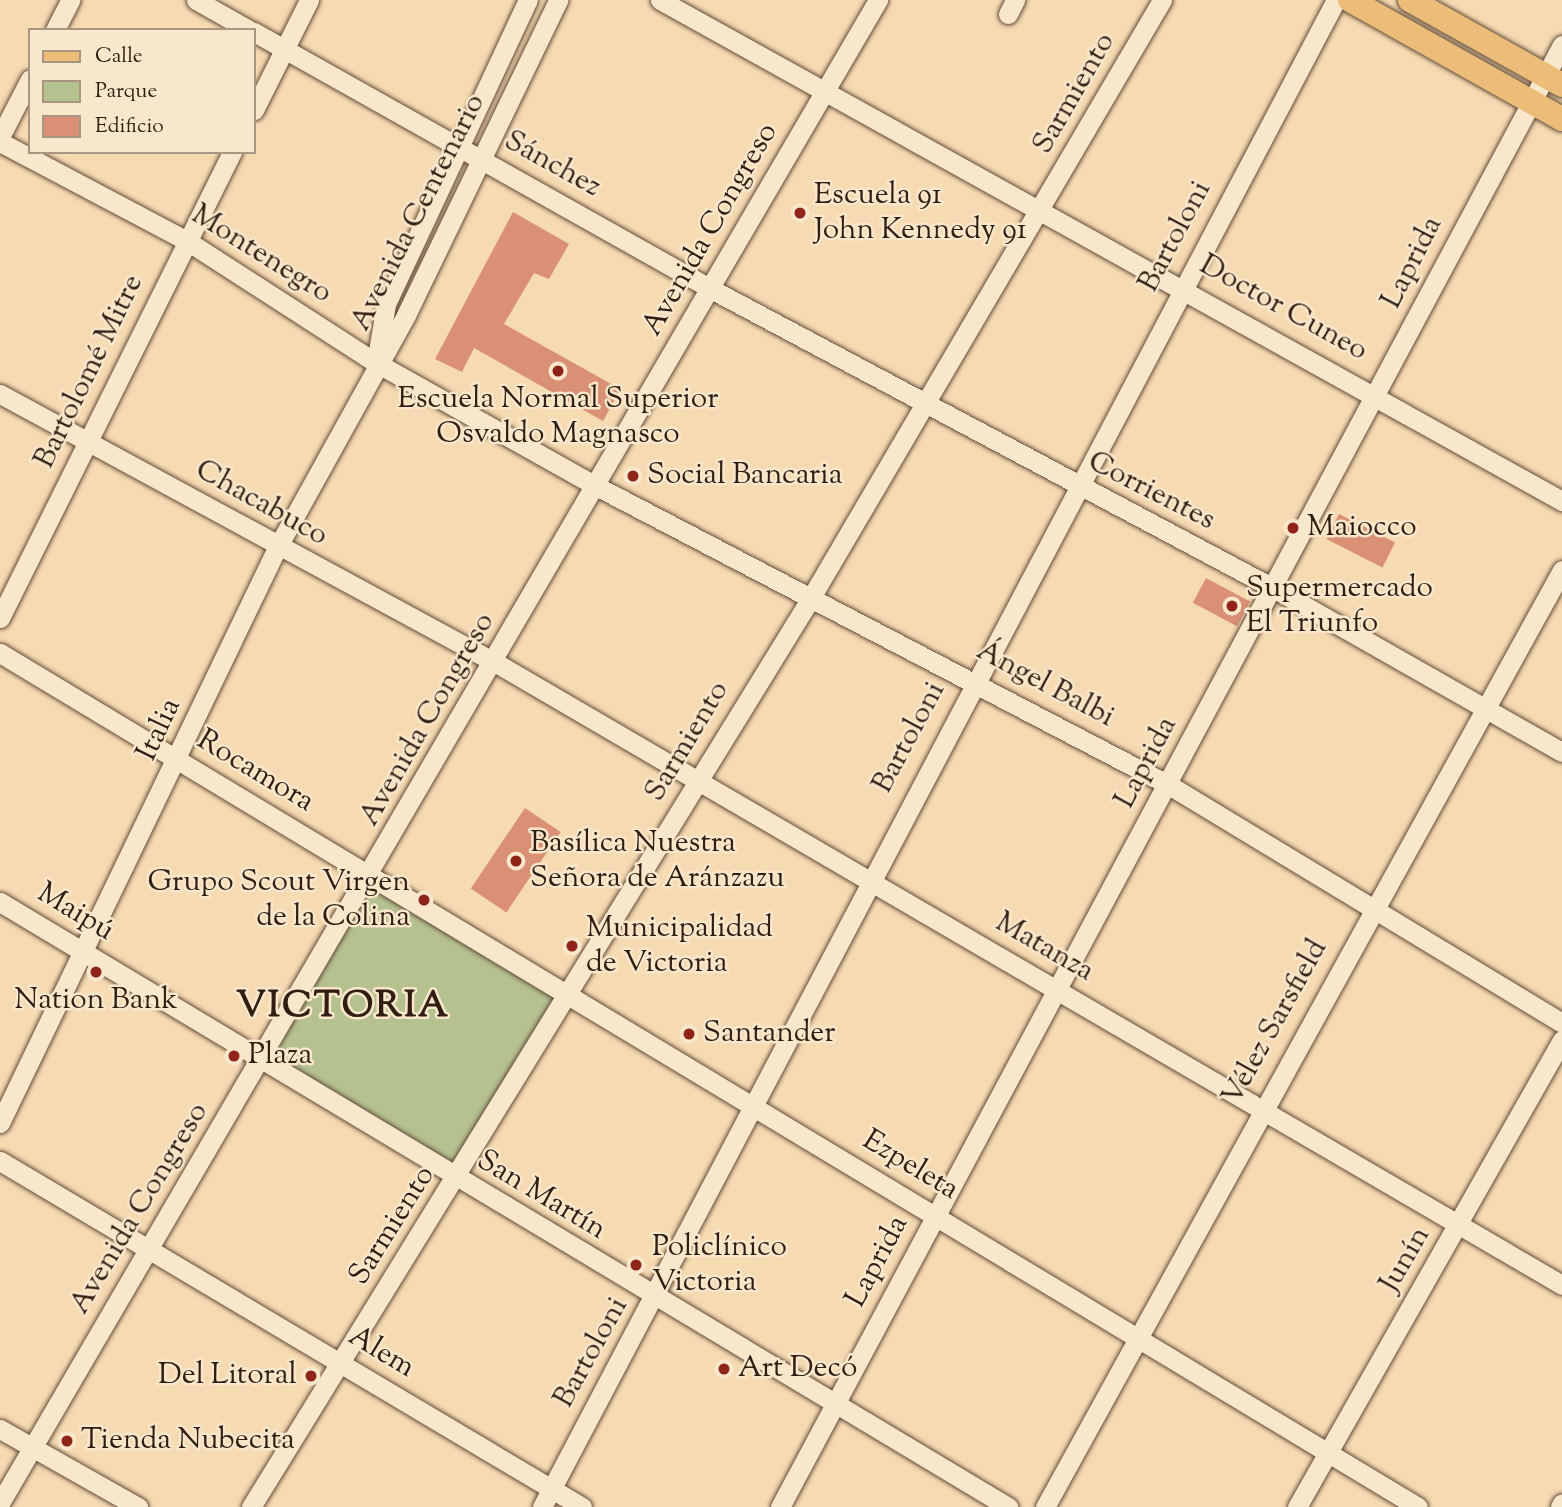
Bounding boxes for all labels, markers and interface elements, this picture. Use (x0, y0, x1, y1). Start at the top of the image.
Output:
street label: Sarmiento (1026, 27, 1124, 161)
legend (28, 28, 256, 154)
text: Calle (95, 42, 143, 72)
text: Parque (95, 77, 157, 107)
street label: Avenida Centenario (344, 89, 494, 337)
text: Edificio (95, 112, 164, 142)
street label: Avenida Congreso (635, 117, 787, 343)
street label: Sánchez (497, 124, 607, 206)
street label: Bartoloni (1132, 175, 1220, 299)
place label: Escuela 91 John Kennedy 91 (814, 178, 1027, 248)
street label: Montenegro (184, 198, 338, 312)
marker: Escuela 91 John Kennedy 91 (792, 205, 808, 221)
street label: Laprida (1375, 211, 1451, 315)
street label: Doctor Cuneo (1193, 248, 1373, 370)
street label: Bartolomé Mitre (28, 269, 152, 475)
marker: Escuela Normal Superior Osvaldo Magnasco (550, 363, 566, 379)
place label: Escuela Normal Superior Osvaldo Magnasco (398, 382, 718, 452)
street label: Corrientes (1081, 445, 1221, 539)
street label: Chacabuco (188, 453, 334, 555)
place label: Social Bancaria (647, 458, 843, 494)
marker: Social Bancaria (625, 468, 641, 484)
place label: Maiocco (1307, 510, 1417, 546)
marker: Maiocco (1285, 520, 1301, 536)
place label: Supermercado El Triunfo (1246, 571, 1433, 642)
marker: Supermercado El Triunfo (1224, 598, 1240, 614)
street label: Avenida Congreso (352, 607, 504, 833)
street label: Ángel Balbi (970, 634, 1120, 736)
street label: Sarmiento (638, 675, 738, 809)
street label: Bartoloni (866, 676, 954, 800)
street label: Italia (130, 693, 190, 767)
street label: Laprida (1108, 711, 1186, 815)
street label: Rocamora (190, 723, 320, 821)
place label: Basílica Nuestra Señora de Aránzazu (530, 826, 785, 896)
marker: Basílica Nuestra Señora de Aránzazu (508, 853, 524, 869)
place label: Grupo Scout Virgen de la Colina (147, 865, 410, 936)
street label: Maipú (30, 876, 120, 950)
marker: Grupo Scout Virgen de la Colina (416, 892, 432, 908)
street label: Matanza (988, 905, 1100, 991)
place label: Municipalidad de Victoria (586, 911, 773, 982)
street label: Vélez Sarsfield (1216, 934, 1336, 1112)
marker: Municipalidad de Victoria (564, 938, 580, 954)
marker: Nation Bank (88, 964, 104, 980)
place label: Nation Bank (14, 983, 178, 1019)
district label: VICTORIA (237, 985, 449, 1029)
place label: Santander (703, 1016, 836, 1052)
marker: Santander (681, 1026, 697, 1042)
place label: Plaza (248, 1038, 312, 1074)
marker: Plaza (226, 1048, 242, 1064)
street label: Avenida Congreso (63, 1097, 217, 1321)
street label: Ezpeleta (855, 1123, 965, 1209)
street label: San Martín (470, 1143, 612, 1249)
street label: Sarmiento (342, 1160, 444, 1292)
street label: Laprida (839, 1210, 917, 1314)
street label: Junín (1373, 1221, 1439, 1299)
place label: Policlínico Victoria (652, 1230, 787, 1300)
marker: Policlínico Victoria (626, 1255, 646, 1275)
street label: Bartoloni (547, 1291, 637, 1415)
street label: Alem (341, 1319, 421, 1387)
place label: Art Decó (738, 1351, 857, 1387)
place label: Del Litoral (158, 1358, 297, 1394)
marker: Art Decó (716, 1361, 732, 1377)
marker: Del Litoral (303, 1368, 319, 1384)
place label: Tienda Nubecita (81, 1423, 295, 1459)
marker: Tienda Nubecita (59, 1433, 75, 1449)

